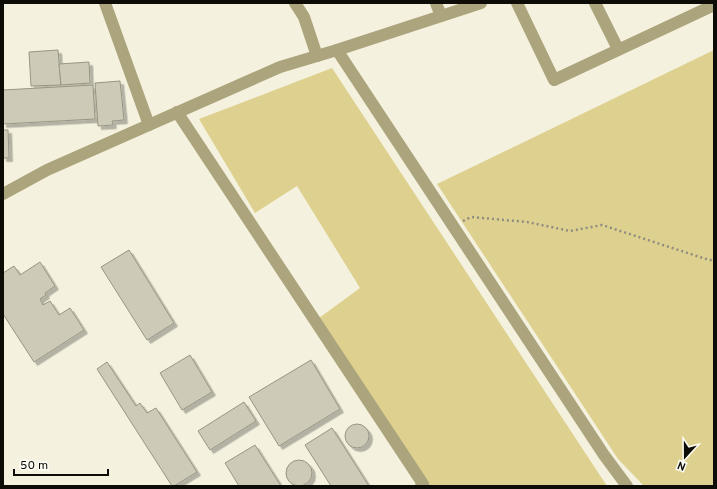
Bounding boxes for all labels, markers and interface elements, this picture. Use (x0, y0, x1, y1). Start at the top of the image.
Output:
north arrow (665, 437, 705, 477)
scale bar (14, 451, 108, 477)
text: N (676, 457, 688, 473)
text: 50 m (20, 458, 48, 474)

